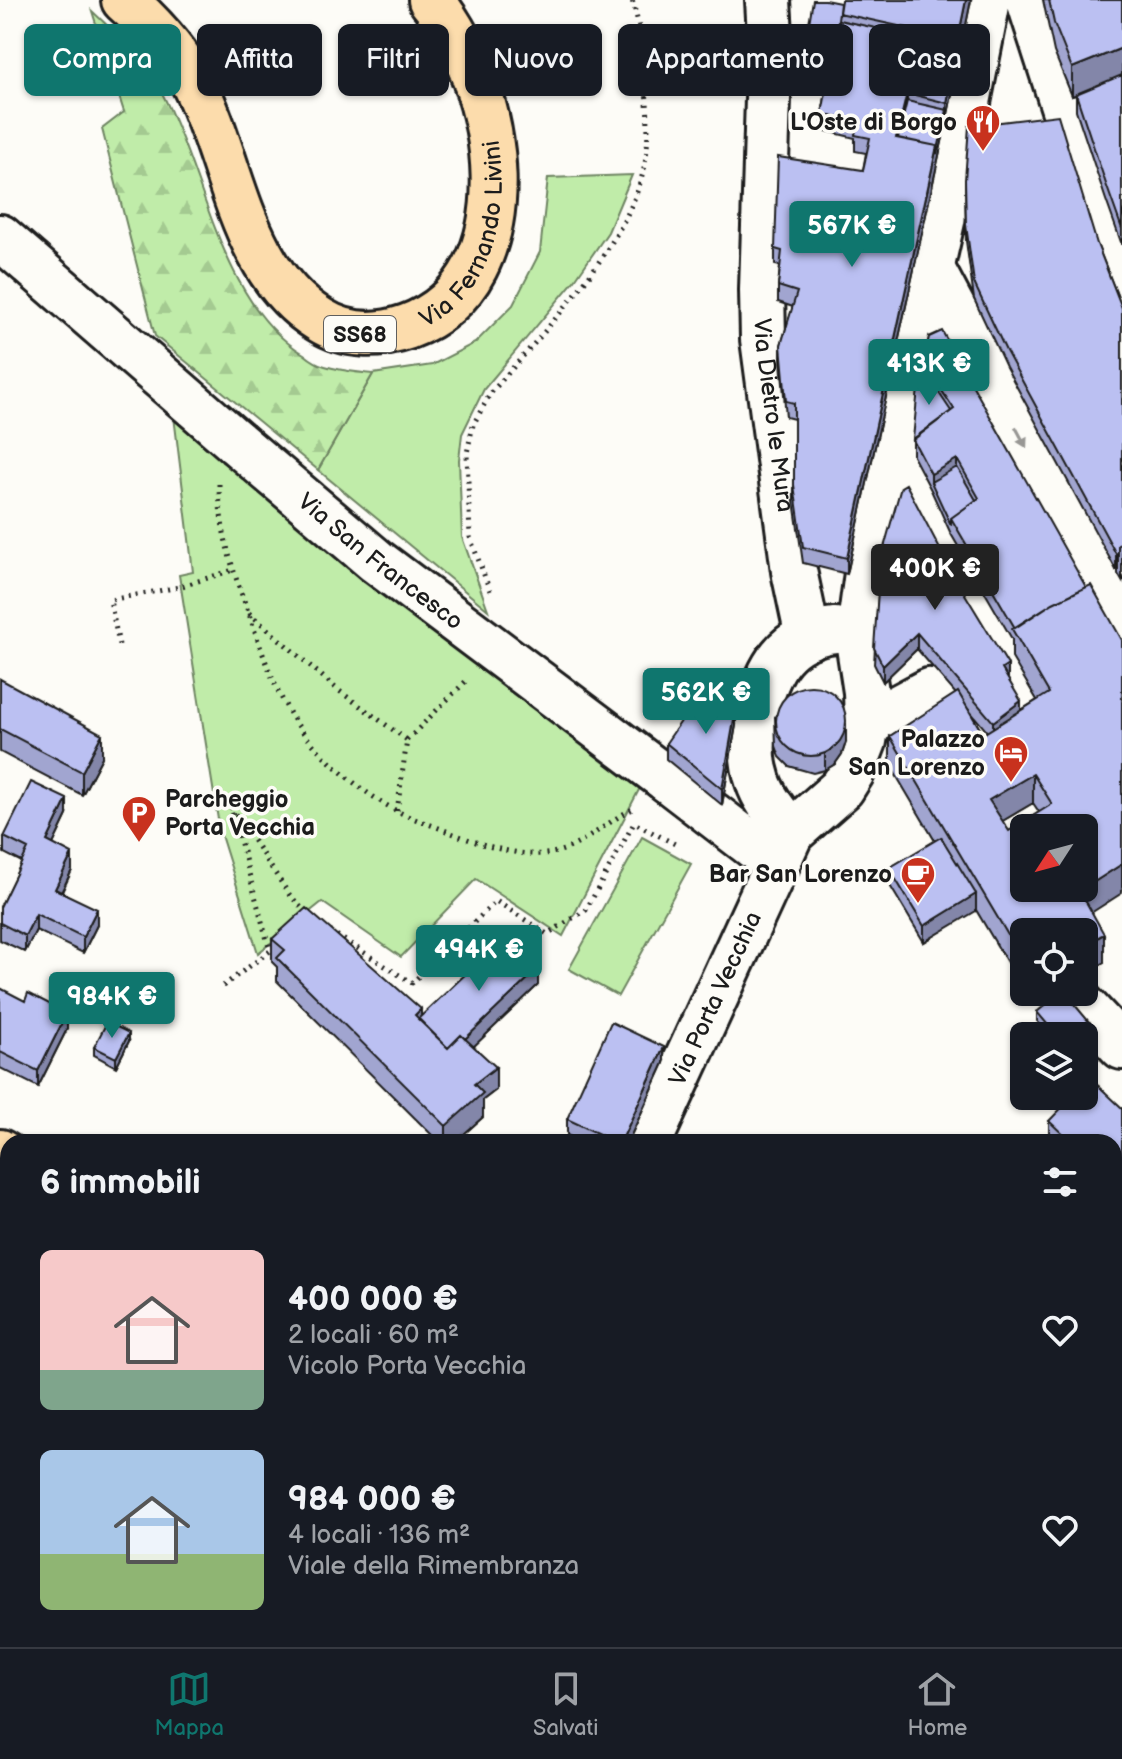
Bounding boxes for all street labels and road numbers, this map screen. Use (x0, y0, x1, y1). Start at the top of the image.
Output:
street label: Via Fernando Livini (415, 139, 509, 334)
road number: SS68 (324, 316, 396, 352)
street label: Via Dietro le Mura (748, 318, 800, 514)
street label: Via San Francesco (292, 487, 469, 636)
street label: Via Porta Vecchia (663, 907, 768, 1090)

